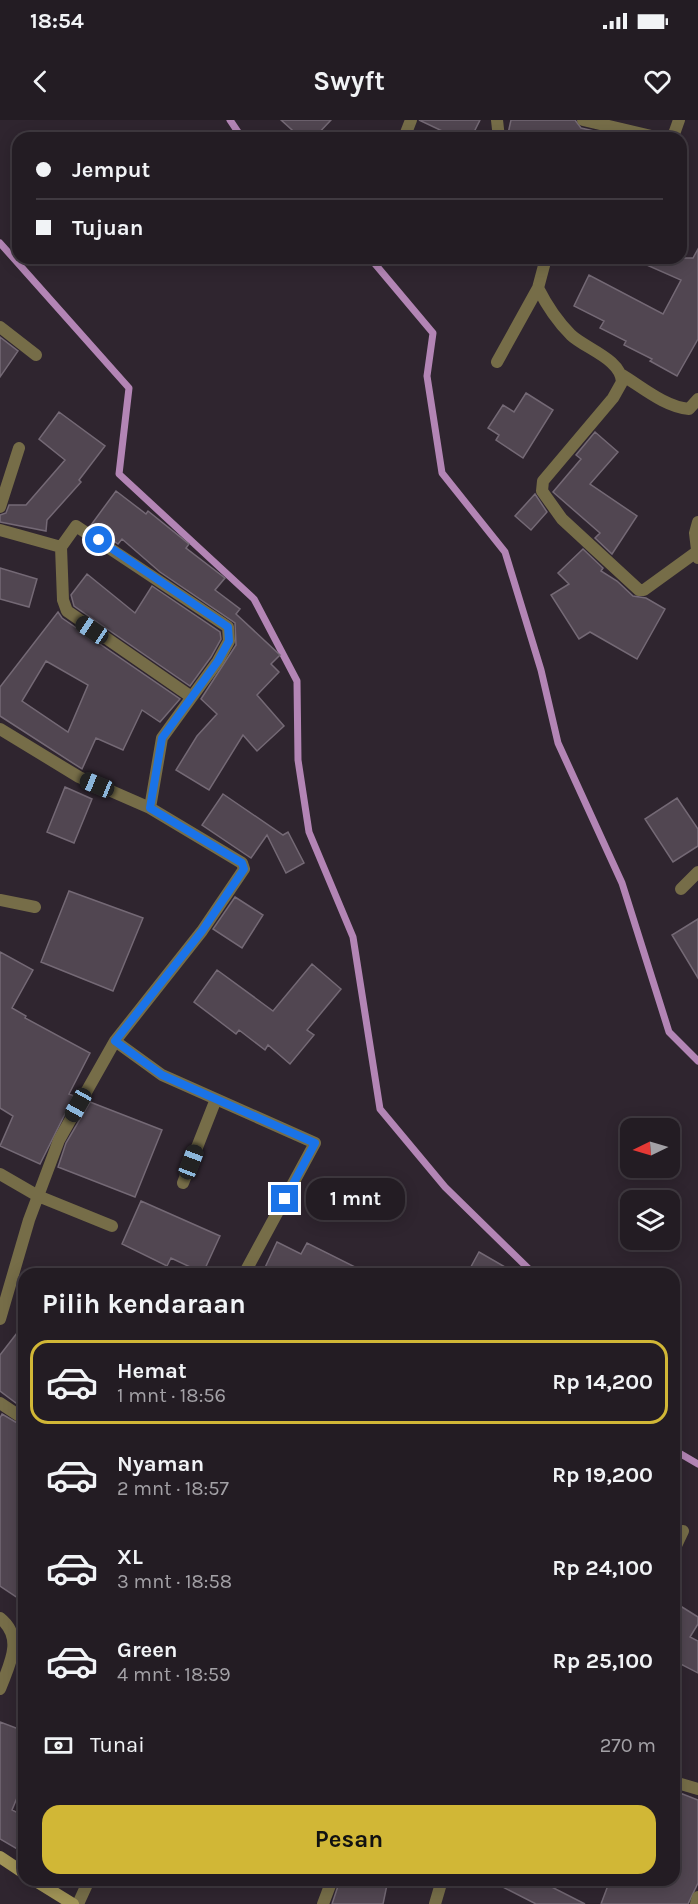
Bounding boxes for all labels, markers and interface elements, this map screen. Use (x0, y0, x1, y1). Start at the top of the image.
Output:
text: 18:54 (30, 8, 84, 34)
icon: back (24, 65, 57, 98)
text: Swyft (313, 65, 385, 97)
icon: heart (641, 65, 674, 98)
text: Jemput (72, 157, 150, 183)
text: Tujuan (72, 215, 143, 241)
route start (85, 526, 112, 553)
car (72, 612, 112, 648)
car (77, 770, 117, 800)
car (61, 1085, 95, 1125)
north arrow (620, 1118, 680, 1178)
map controls (620, 1118, 680, 1250)
car (176, 1142, 206, 1182)
callout: 1 mnt (306, 1178, 405, 1220)
route end (271, 1185, 298, 1212)
text: 1 mnt (330, 1187, 381, 1210)
button: layers (620, 1190, 680, 1250)
text: Pilih kendaraan (42, 1288, 246, 1320)
icon: car (45, 1355, 99, 1409)
text: Hemat (117, 1358, 187, 1384)
text: Rp 14,200 (552, 1369, 653, 1395)
text: 1 mnt · 18:56 (117, 1384, 226, 1407)
icon: car (45, 1448, 99, 1502)
text: Nyaman (117, 1451, 204, 1477)
text: Rp 19,200 (552, 1462, 653, 1488)
text: 2 mnt · 18:57 (117, 1477, 229, 1500)
icon: car (45, 1541, 99, 1595)
text: XL (117, 1544, 143, 1570)
text: Rp 24,100 (552, 1555, 653, 1581)
text: 3 mnt · 18:58 (117, 1570, 232, 1593)
icon: car (45, 1634, 99, 1688)
text: Green (117, 1637, 178, 1663)
text: Rp 25,100 (553, 1648, 653, 1674)
text: 4 mnt · 18:59 (117, 1663, 231, 1686)
icon: cash (42, 1729, 75, 1762)
text: Tunai (90, 1732, 145, 1758)
text: 270 m (600, 1734, 656, 1757)
button: Pesan (42, 1805, 656, 1874)

